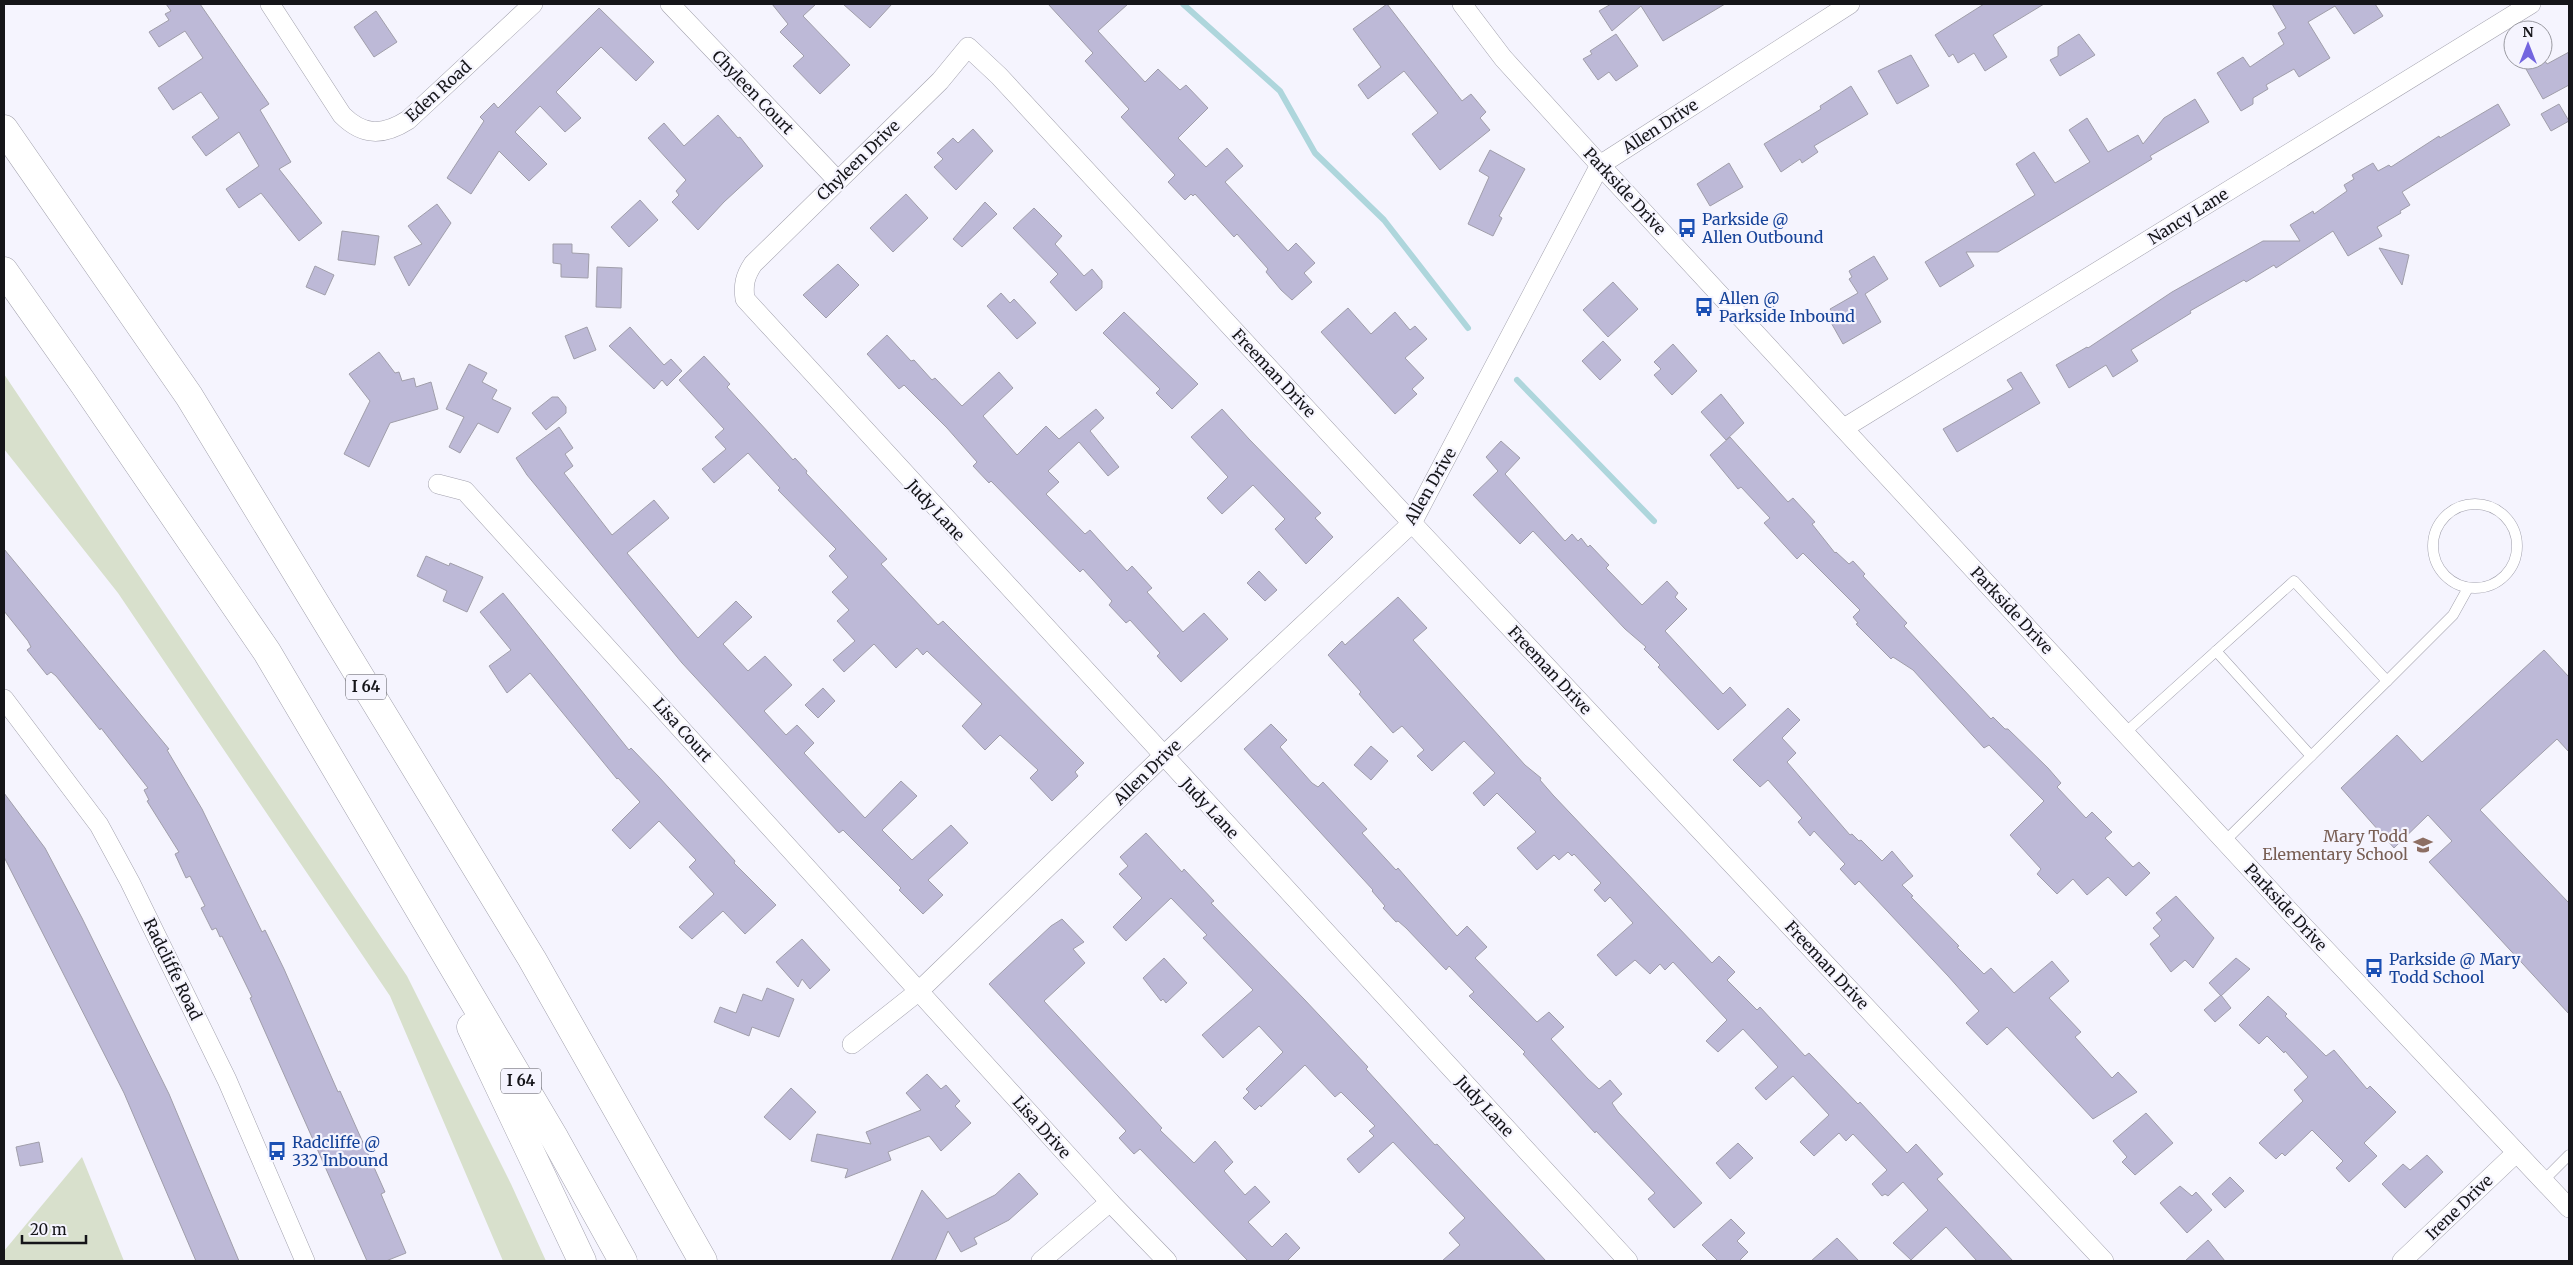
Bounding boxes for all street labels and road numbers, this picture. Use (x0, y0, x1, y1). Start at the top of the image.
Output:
street label: Chyleen Court (708, 46, 799, 139)
street label: Eden Road (401, 56, 475, 126)
street label: Allen Drive (1618, 94, 1701, 158)
street label: Chyleen Drive (812, 116, 904, 204)
street label: Parkside Drive (1580, 143, 1670, 239)
street label: Nancy Lane (2144, 184, 2232, 248)
street label: Freeman Drive (1228, 325, 1320, 421)
street label: Allen Drive (1399, 444, 1460, 529)
street label: Judy Lane (902, 475, 969, 545)
street label: Parkside Drive (1967, 562, 2057, 658)
street label: Freeman Drive (1504, 622, 1596, 718)
road number: I 64 (346, 674, 386, 700)
street label: Lisa Court (649, 694, 717, 766)
street label: Allen Drive (1109, 735, 1185, 810)
street label: Judy Lane (1176, 773, 1243, 843)
street label: Parkside Drive (2241, 859, 2331, 955)
street label: Radcliffe Road (140, 915, 206, 1023)
street label: Freeman Drive (1781, 917, 1873, 1013)
road number: I 64 (501, 1068, 541, 1094)
street label: Judy Lane (1451, 1071, 1518, 1141)
street label: Lisa Drive (1009, 1092, 1075, 1162)
street label: Irene Drive (2421, 1170, 2497, 1244)

